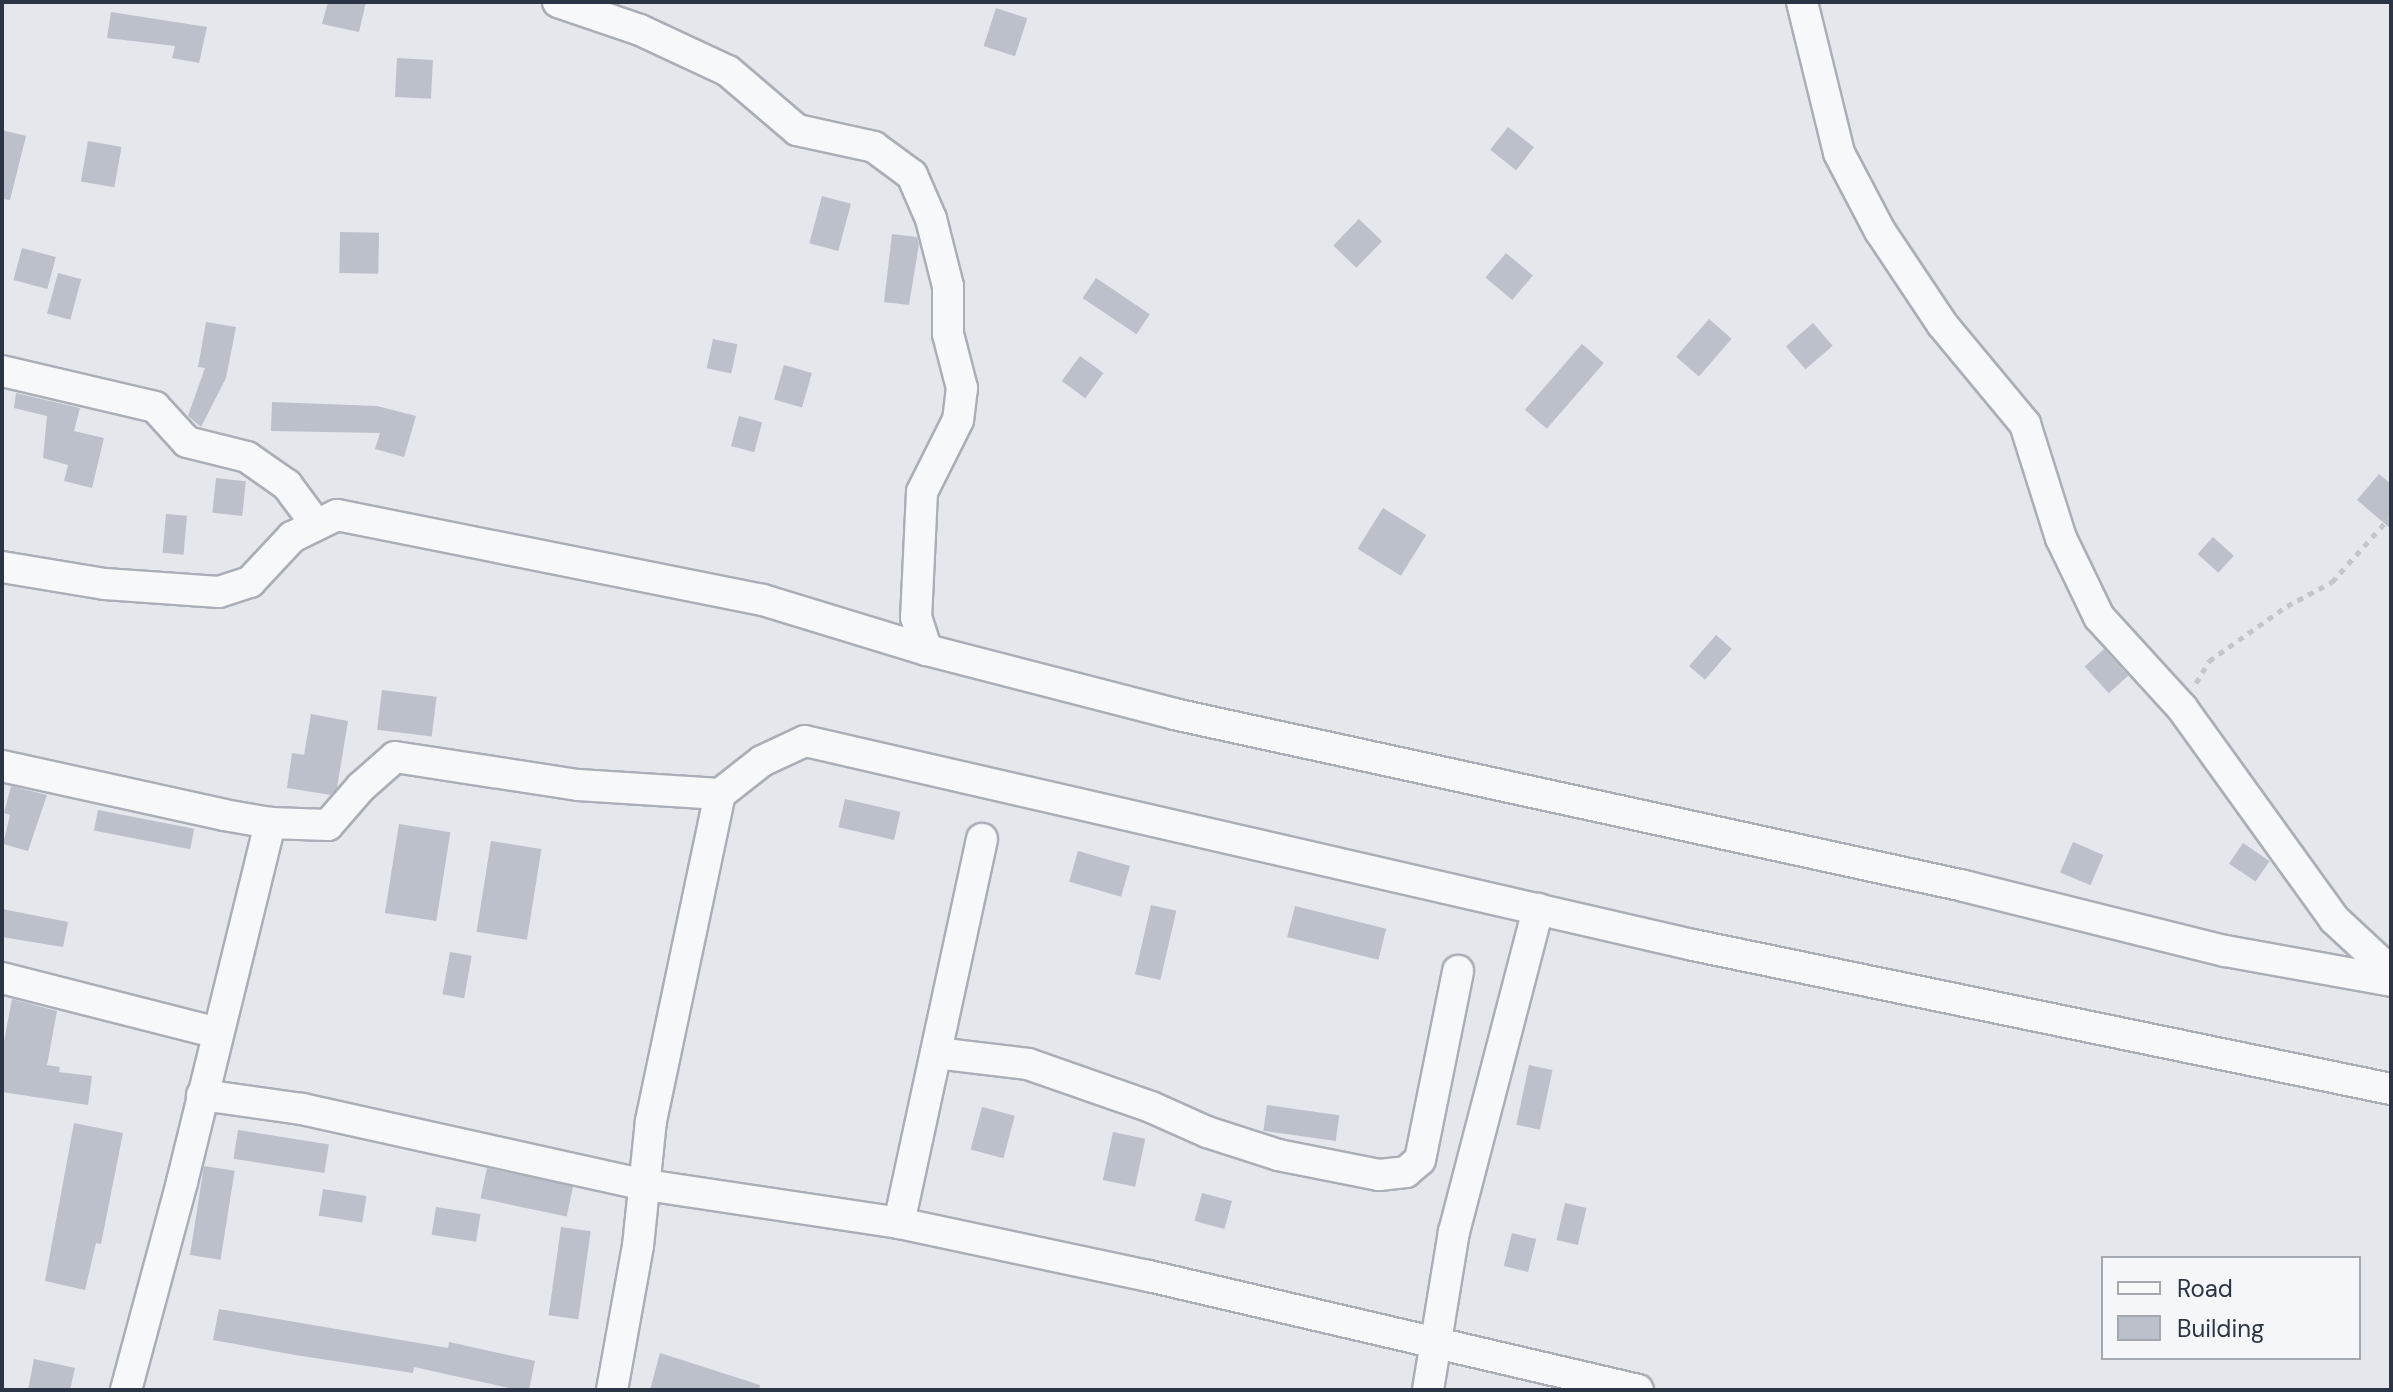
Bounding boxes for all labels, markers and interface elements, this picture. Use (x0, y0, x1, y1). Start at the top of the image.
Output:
legend (2101, 1256, 2361, 1360)
text: Road (2177, 1273, 2233, 1304)
text: Building (2177, 1313, 2264, 1344)

